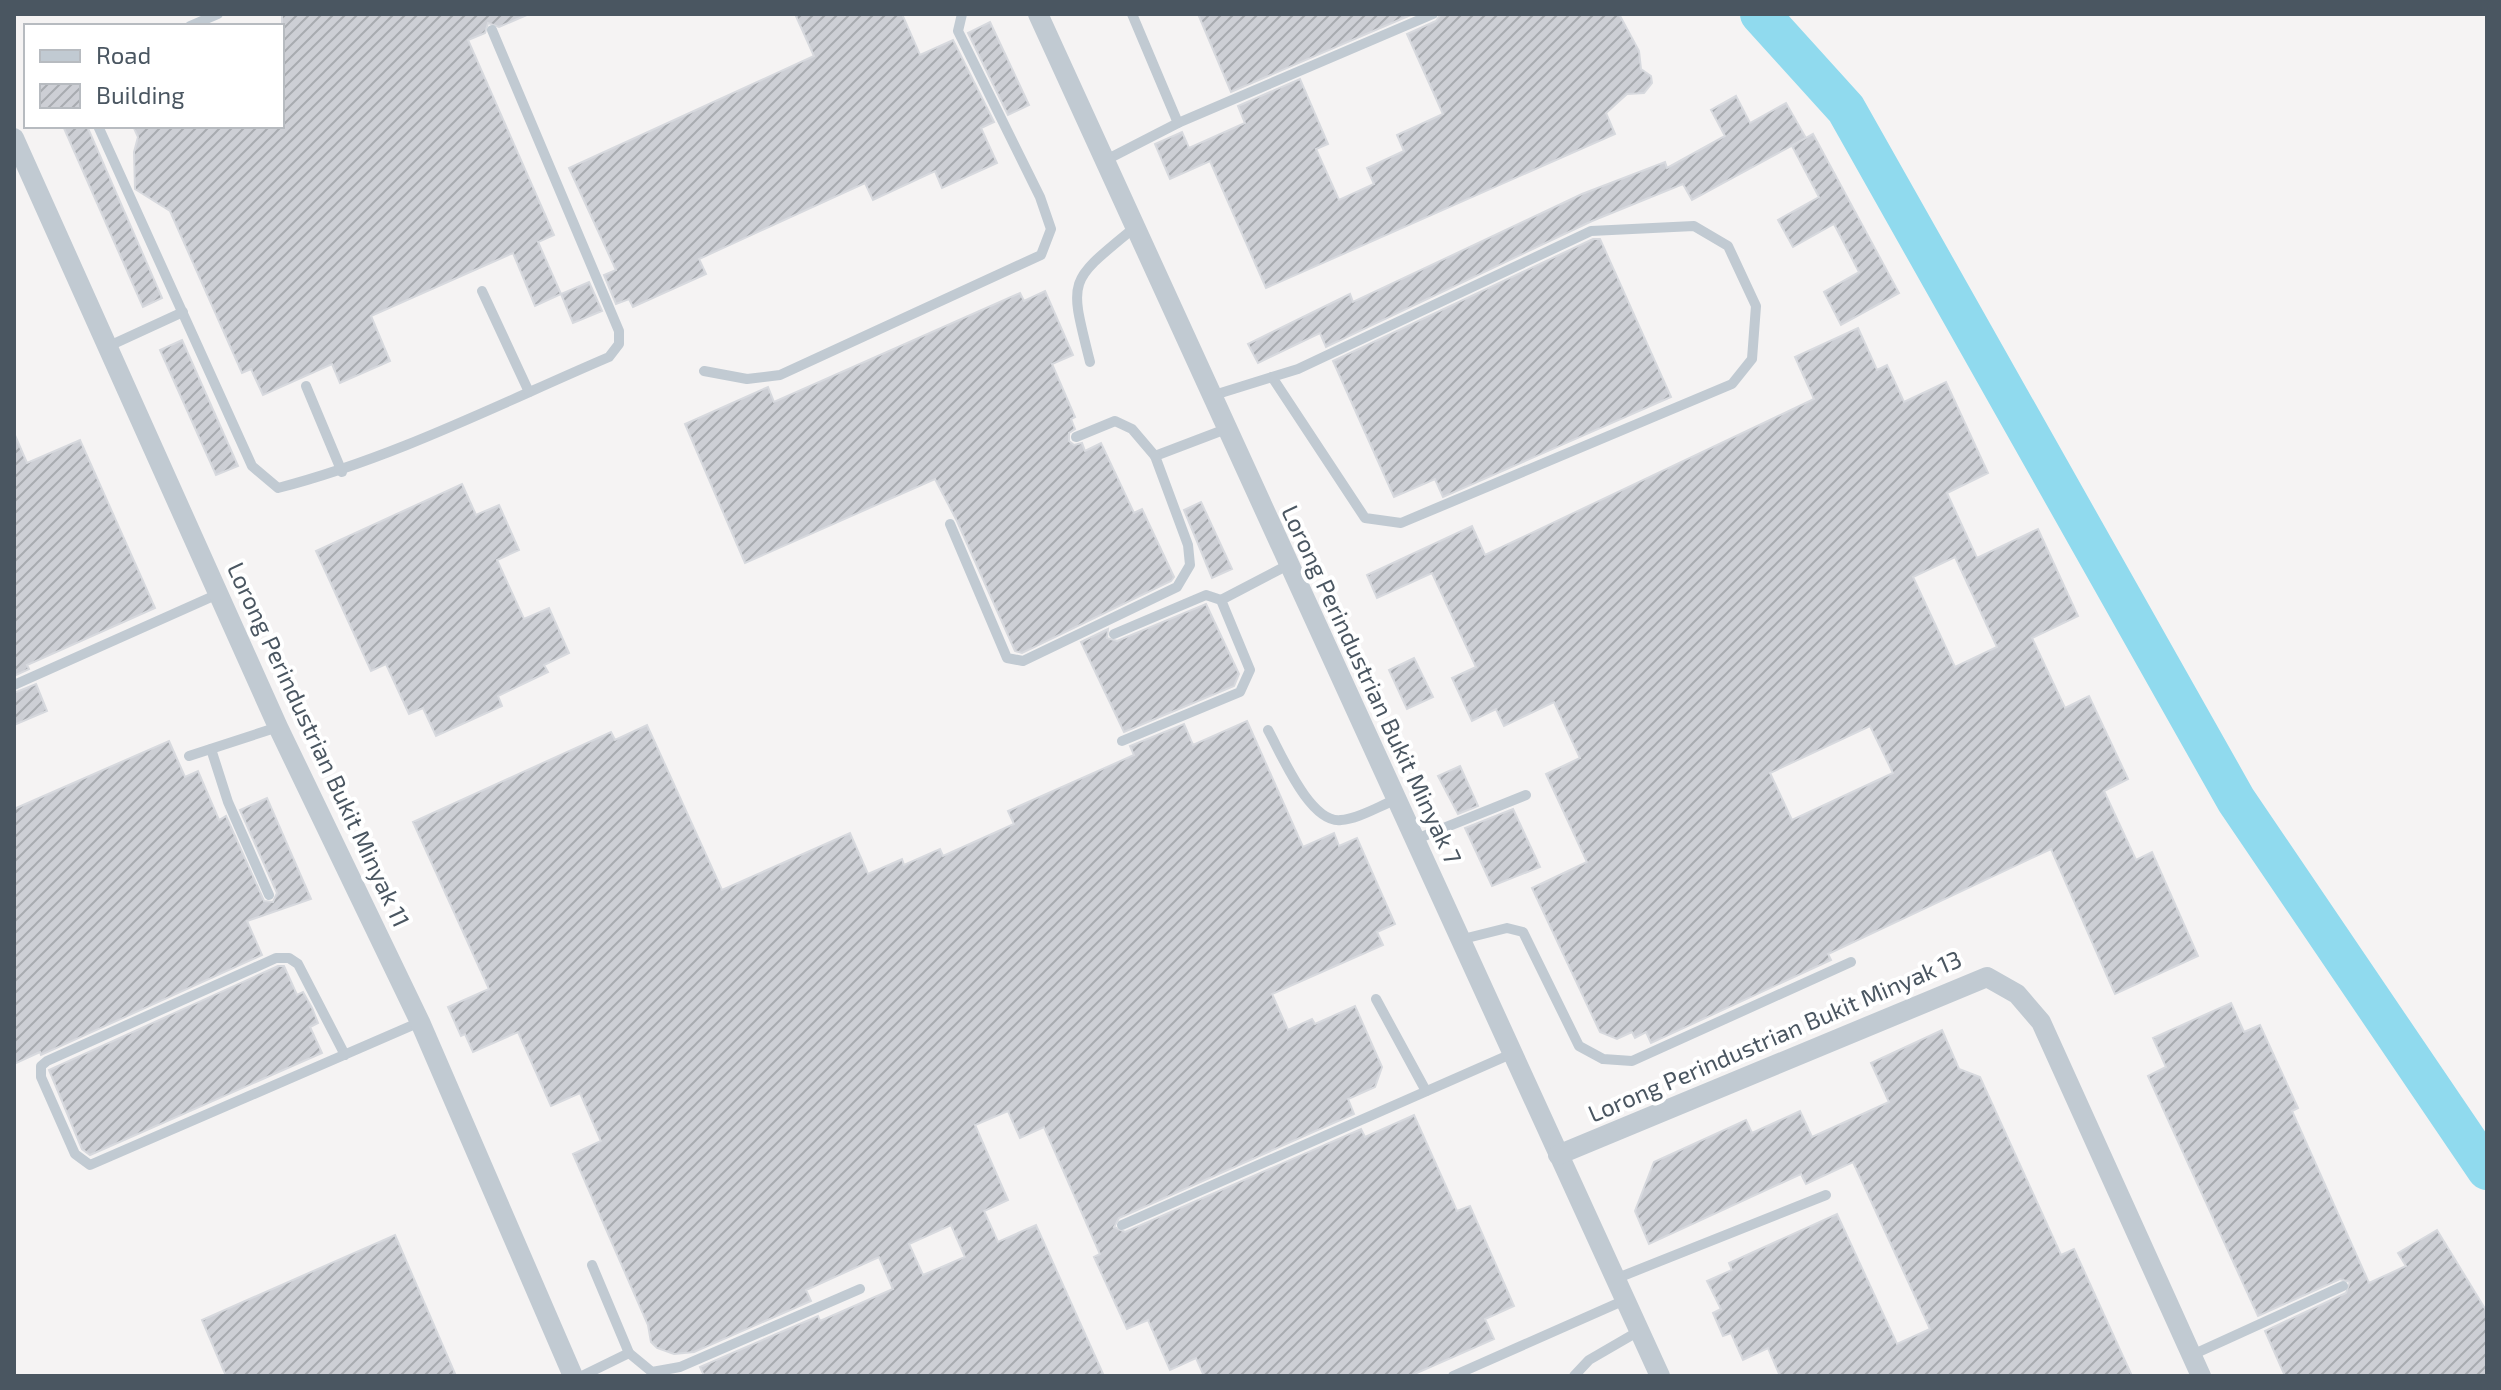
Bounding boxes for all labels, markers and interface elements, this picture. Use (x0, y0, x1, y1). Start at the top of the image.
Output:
legend (24, 24, 284, 128)
text: Road (96, 40, 151, 69)
text: Building (96, 80, 185, 109)
street label: Lorong Perindustrian Bukit Minyak 7 (1276, 500, 1468, 868)
street label: Lorong Perindustrian Bukit Minyak 11 (222, 557, 417, 931)
street label: Lorong Perindustrian Bukit Minyak 13 (1583, 944, 1966, 1128)

